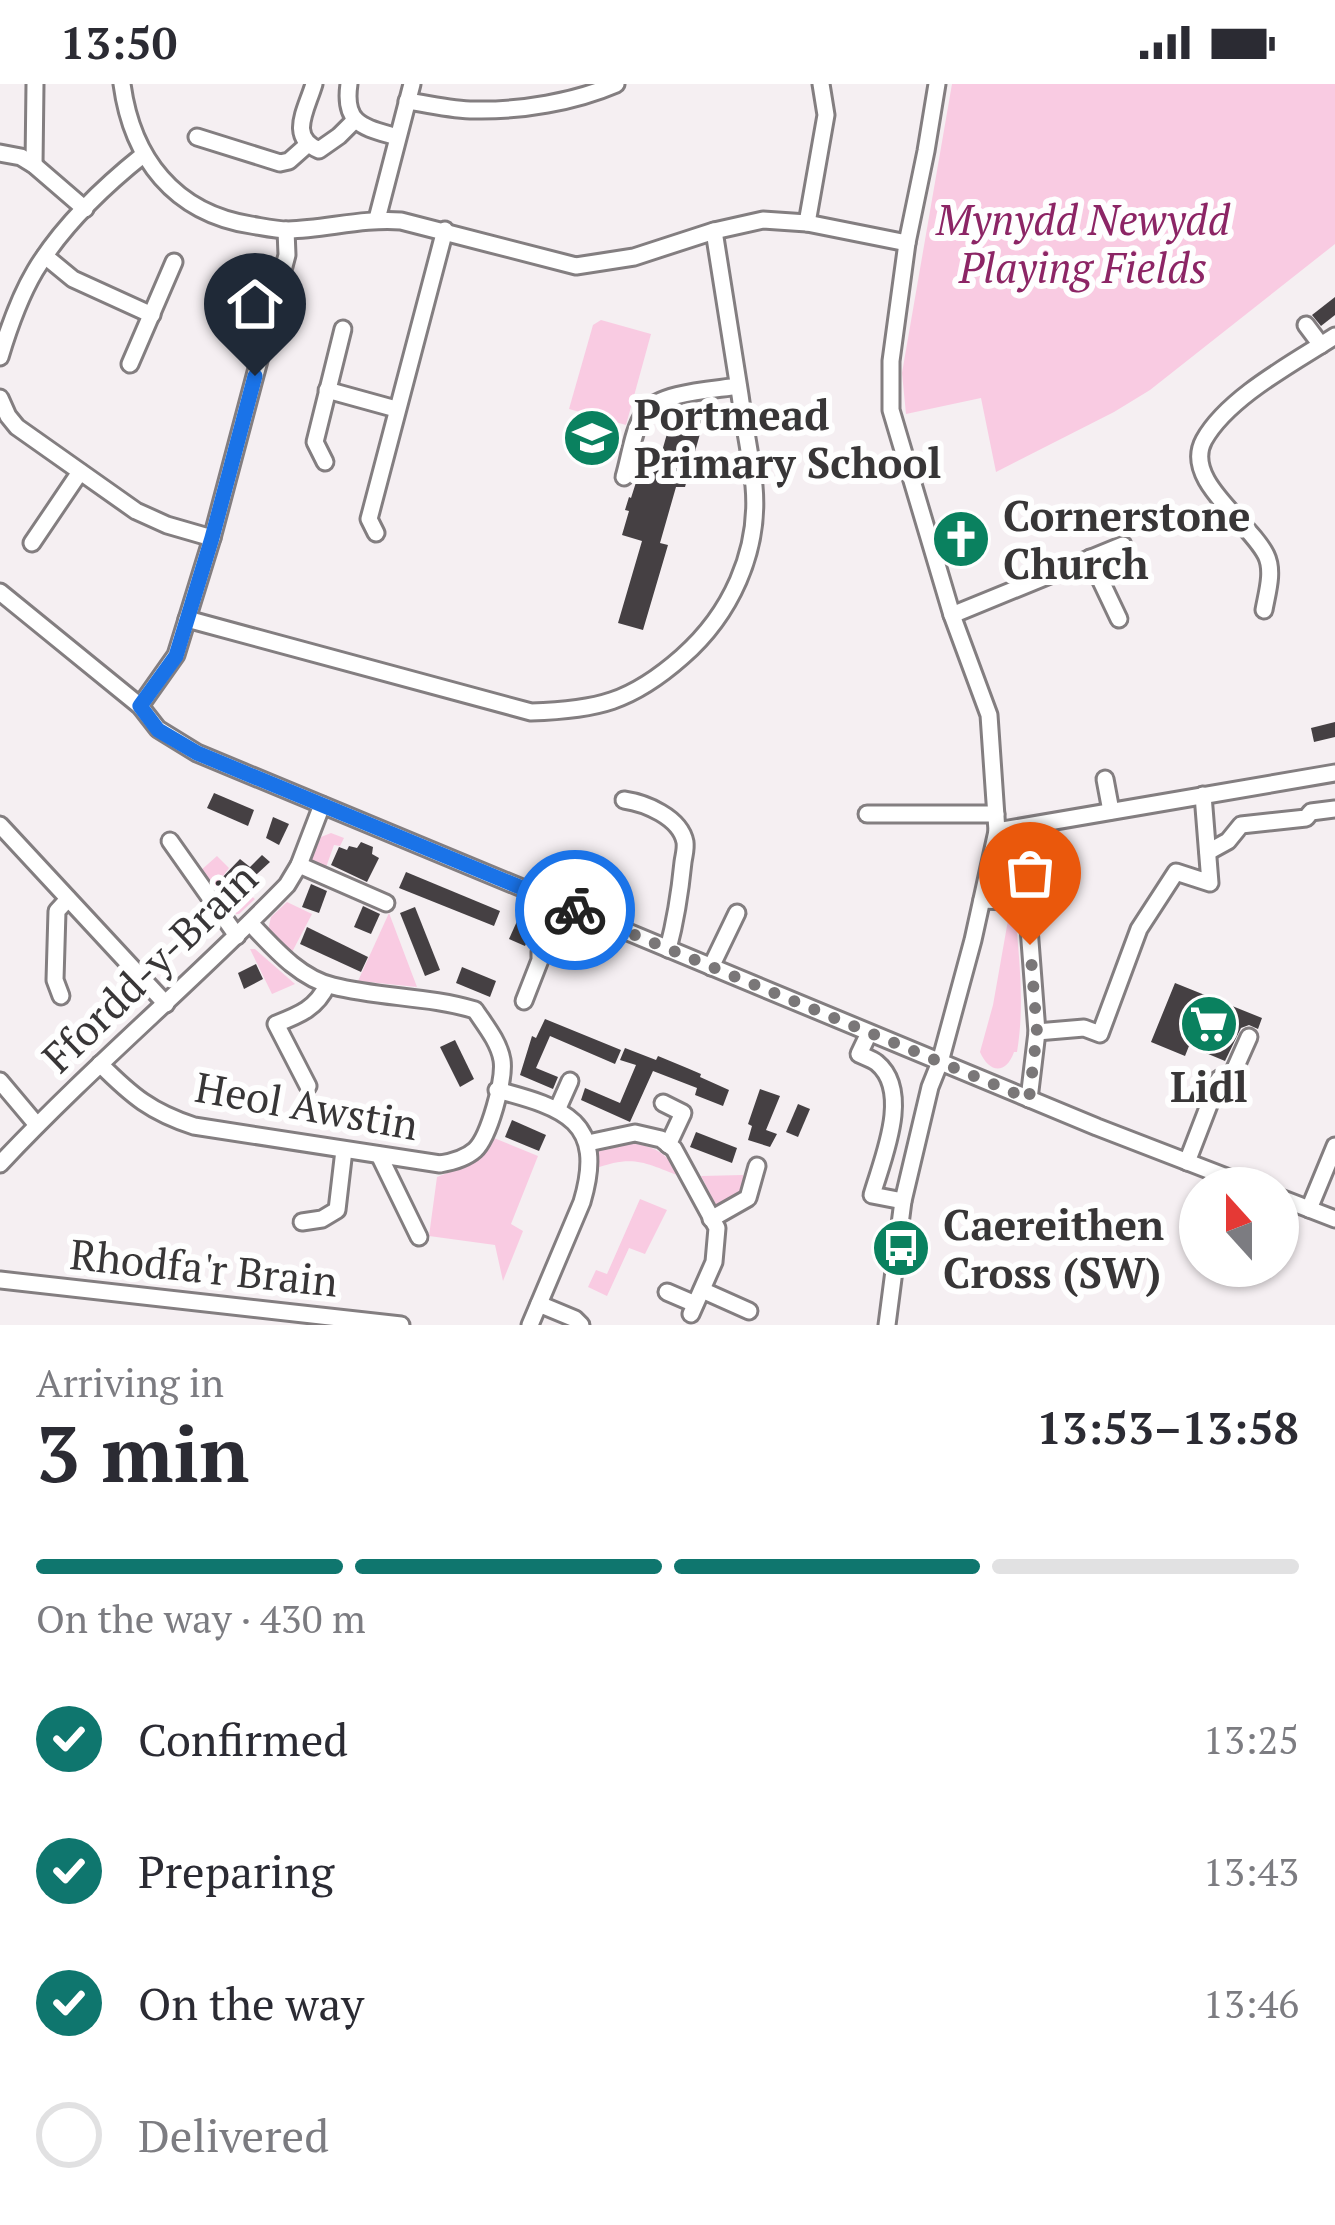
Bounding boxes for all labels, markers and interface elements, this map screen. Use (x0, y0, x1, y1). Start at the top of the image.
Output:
text: 13:50 (60, 12, 177, 72)
park label: Mynydd Newydd Playing Fields (935, 191, 1231, 295)
pin (204, 253, 306, 376)
icon: home (222, 271, 288, 337)
place label: Portmead Primary School (634, 386, 941, 490)
school or university icon: Portmead Primary School (561, 407, 623, 469)
place label: Cornerstone Church (1003, 487, 1251, 591)
church icon: Cornerstone Church (930, 508, 992, 570)
pin (979, 822, 1081, 945)
icon: bag (997, 840, 1063, 906)
street label: Ffordd-y-Brain (29, 850, 269, 1084)
courier (515, 850, 635, 970)
icon: bike (542, 877, 608, 943)
supermarket icon: Lidl (1178, 993, 1240, 1055)
street label: Heol Awstin (191, 1058, 423, 1152)
place label: Lidl (1170, 1058, 1248, 1114)
north arrow (1179, 1167, 1299, 1287)
map controls (1179, 1167, 1299, 1287)
place label: Caereithen Cross (SW) (943, 1196, 1164, 1300)
bus stop icon: Caereithen Cross (SW) (870, 1217, 932, 1279)
street label: Rhodfa'r Brain (67, 1225, 341, 1309)
text: Arriving in (36, 1356, 224, 1408)
text: 13:53–13:58 (1037, 1397, 1299, 1457)
text: 3 min (36, 1401, 249, 1504)
text: On the way · 430 m (36, 1592, 366, 1644)
icon: check (36, 1706, 102, 1772)
text: Confirmed (138, 1709, 348, 1769)
text: 13:25 (1203, 1713, 1299, 1765)
icon: check (36, 1838, 102, 1904)
text: Preparing (138, 1841, 334, 1901)
text: 13:43 (1203, 1845, 1299, 1897)
icon: check (36, 1970, 102, 2036)
text: On the way (138, 1973, 364, 2033)
text: 13:46 (1203, 1977, 1299, 2029)
text: Delivered (138, 2105, 329, 2165)

